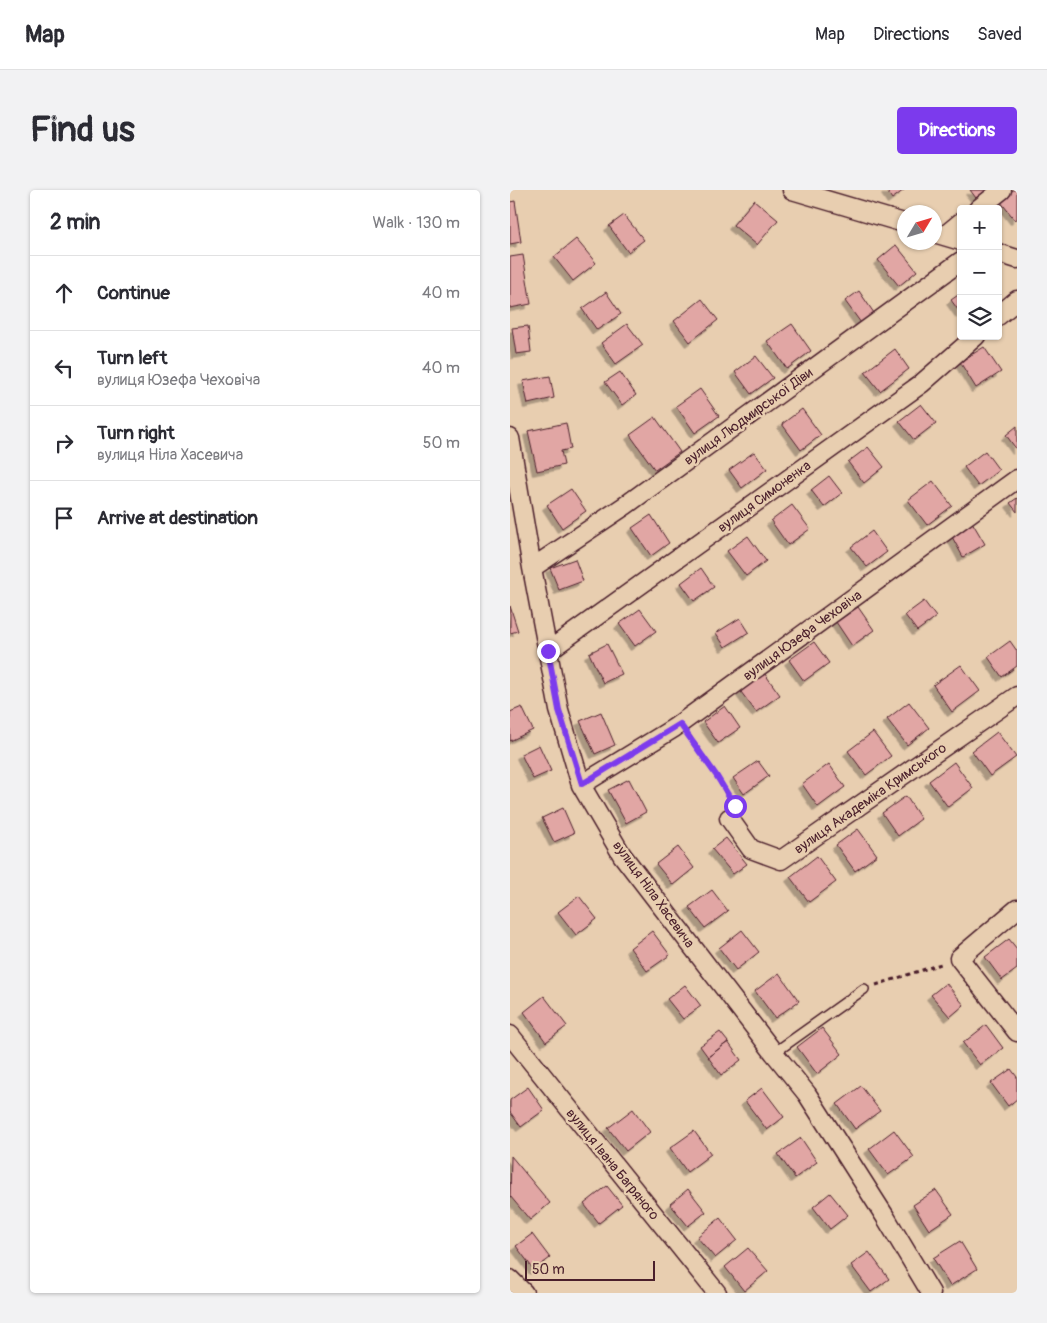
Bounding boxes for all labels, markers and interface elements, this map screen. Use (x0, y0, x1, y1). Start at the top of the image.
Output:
text: Map (25, 20, 65, 49)
text: Map (815, 23, 845, 46)
text: Directions (873, 23, 949, 46)
text: Saved (977, 23, 1022, 46)
button: Directions (897, 107, 1017, 154)
text: Find us (30, 108, 135, 152)
north arrow (897, 205, 942, 250)
map controls (957, 205, 1002, 340)
button: + (957, 205, 1002, 250)
text: 2 min (50, 209, 100, 236)
text: Walk · 130 m (373, 213, 460, 233)
button: − (957, 250, 1002, 295)
icon: ahead (50, 279, 78, 307)
text: Continue (97, 281, 170, 305)
text: 40 m (422, 283, 460, 303)
button: layers (957, 295, 1002, 340)
text: Turn left (97, 346, 167, 370)
icon: left (50, 354, 78, 382)
text: 40 m (422, 358, 460, 378)
street label: вулиця Людмирської Діви (681, 364, 816, 469)
text: вулиця Юзефа Чеховіча (97, 370, 260, 390)
text: Turn right (97, 421, 175, 445)
icon: right (50, 429, 78, 457)
text: 50 m (423, 433, 460, 453)
text: вулиця Ніла Хасевича (97, 445, 243, 465)
street label: вулиця Симоненка (714, 457, 814, 536)
icon: arrive (50, 504, 78, 532)
text: Arrive at destination (97, 506, 258, 530)
street label: вулиця Юзефа Чеховіча (740, 587, 865, 684)
route end (537, 640, 560, 663)
street label: вулиця Академіка Кримського (791, 739, 950, 858)
route start (724, 795, 747, 818)
street label: вулиця Ніла Хасевича (609, 838, 698, 951)
street label: вулиця Івана Багряного (562, 1105, 663, 1224)
scale bar (525, 1258, 655, 1281)
text: 50 m (532, 1261, 565, 1278)

